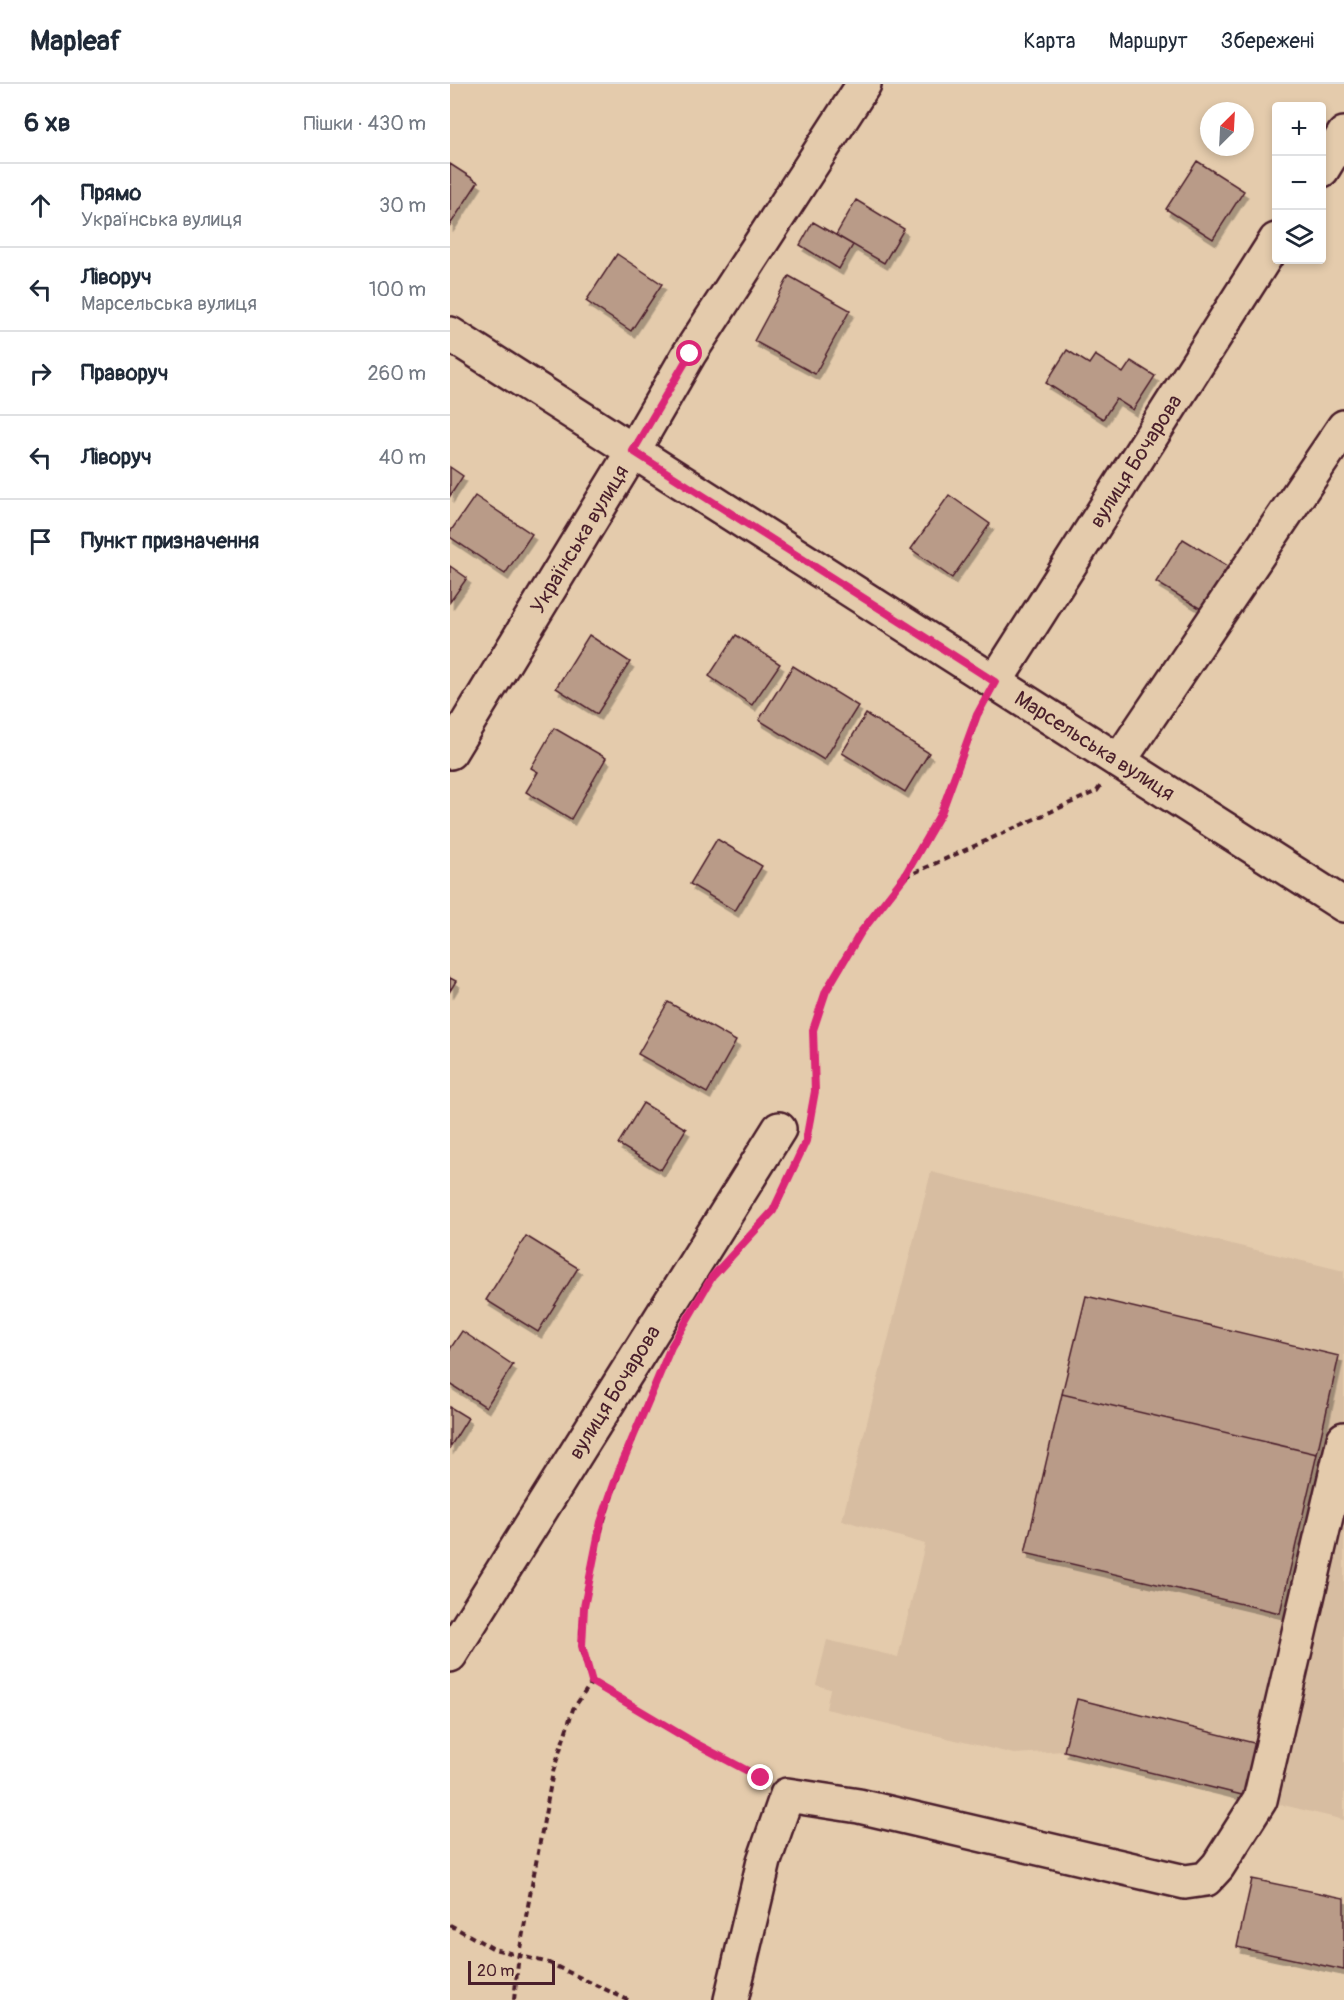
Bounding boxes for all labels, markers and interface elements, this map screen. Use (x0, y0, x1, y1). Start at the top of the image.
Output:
text: Mapleaf (30, 24, 121, 59)
text: Карта (1024, 28, 1076, 55)
text: Маршрут (1109, 28, 1188, 55)
text: Збережені (1221, 28, 1314, 55)
north arrow (1200, 102, 1254, 156)
map controls (1272, 102, 1326, 264)
button: + (1272, 102, 1326, 156)
text: 6 хв (24, 107, 71, 139)
text: Пішки · 430 m (303, 111, 426, 136)
button: − (1272, 156, 1326, 210)
text: Прямо (81, 179, 141, 207)
icon: ahead (24, 189, 57, 222)
text: 30 m (379, 193, 426, 218)
text: Українська вулиця (81, 207, 242, 232)
button: layers (1272, 210, 1326, 264)
text: Ліворуч (81, 263, 152, 291)
icon: left (24, 273, 57, 306)
text: 100 m (369, 277, 426, 302)
text: Марсельська вулиця (81, 291, 257, 316)
route start (676, 340, 702, 366)
icon: right (24, 357, 57, 390)
text: Праворуч (81, 359, 168, 387)
text: 260 m (367, 361, 426, 386)
street label: вулиця Бочарова (1084, 389, 1188, 533)
icon: left (24, 441, 57, 474)
text: Ліворуч (81, 443, 152, 471)
text: 40 m (379, 445, 426, 470)
street label: Українська вулиця (524, 460, 635, 619)
icon: arrive (24, 525, 57, 558)
text: Пункт призначення (81, 527, 259, 555)
street label: Марсельська вулиця (1009, 685, 1180, 807)
street label: вулиця Бочарова (563, 1320, 667, 1464)
route end (747, 1764, 773, 1790)
scale bar (468, 1958, 555, 1986)
text: 20 m (477, 1961, 515, 1981)

